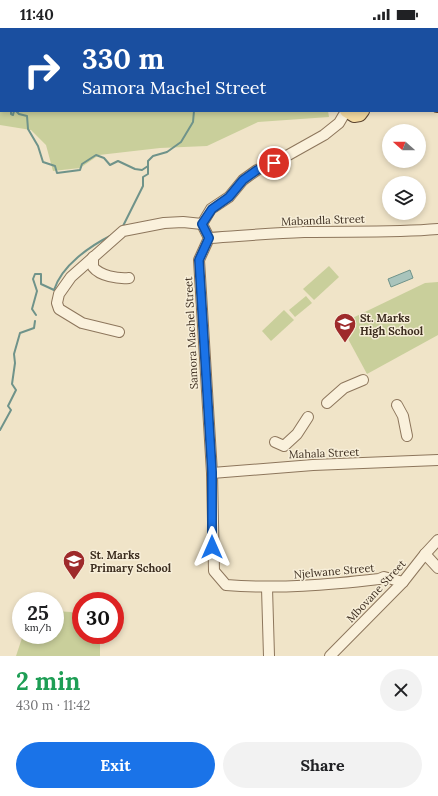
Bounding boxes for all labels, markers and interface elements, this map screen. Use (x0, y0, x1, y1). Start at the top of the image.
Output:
text: 11:40 (20, 5, 54, 24)
text: 330 m (82, 41, 164, 77)
icon: right (16, 44, 68, 96)
text: Samora Machel Street (82, 76, 266, 99)
north arrow (382, 124, 426, 168)
map controls (382, 124, 426, 220)
pin (257, 146, 291, 180)
icon: arrive (263, 152, 285, 174)
button: layers (382, 176, 426, 220)
street label: Mabandla Street (281, 212, 366, 228)
street label: Samora Machel Street (181, 276, 201, 390)
school or university icon: St. Marks High School (332, 311, 358, 344)
place label: St. Marks High School (360, 311, 424, 338)
street label: Mahala Street (288, 445, 360, 461)
position arrow (191, 526, 233, 568)
school or university icon: St. Marks Primary School (61, 548, 87, 581)
place label: St. Marks Primary School (90, 548, 172, 575)
street label: Mbovane Street (343, 556, 409, 625)
street label: Njelwane Street (293, 560, 376, 582)
speed limit sign: 30 (72, 592, 124, 644)
text: 25 (27, 600, 49, 625)
text: km/h (24, 621, 52, 634)
text: 2 min (16, 666, 80, 697)
button: close (380, 669, 422, 711)
text: 430 m · 11:42 (16, 697, 90, 714)
button: Exit (16, 742, 215, 788)
button: Share (223, 742, 422, 788)

